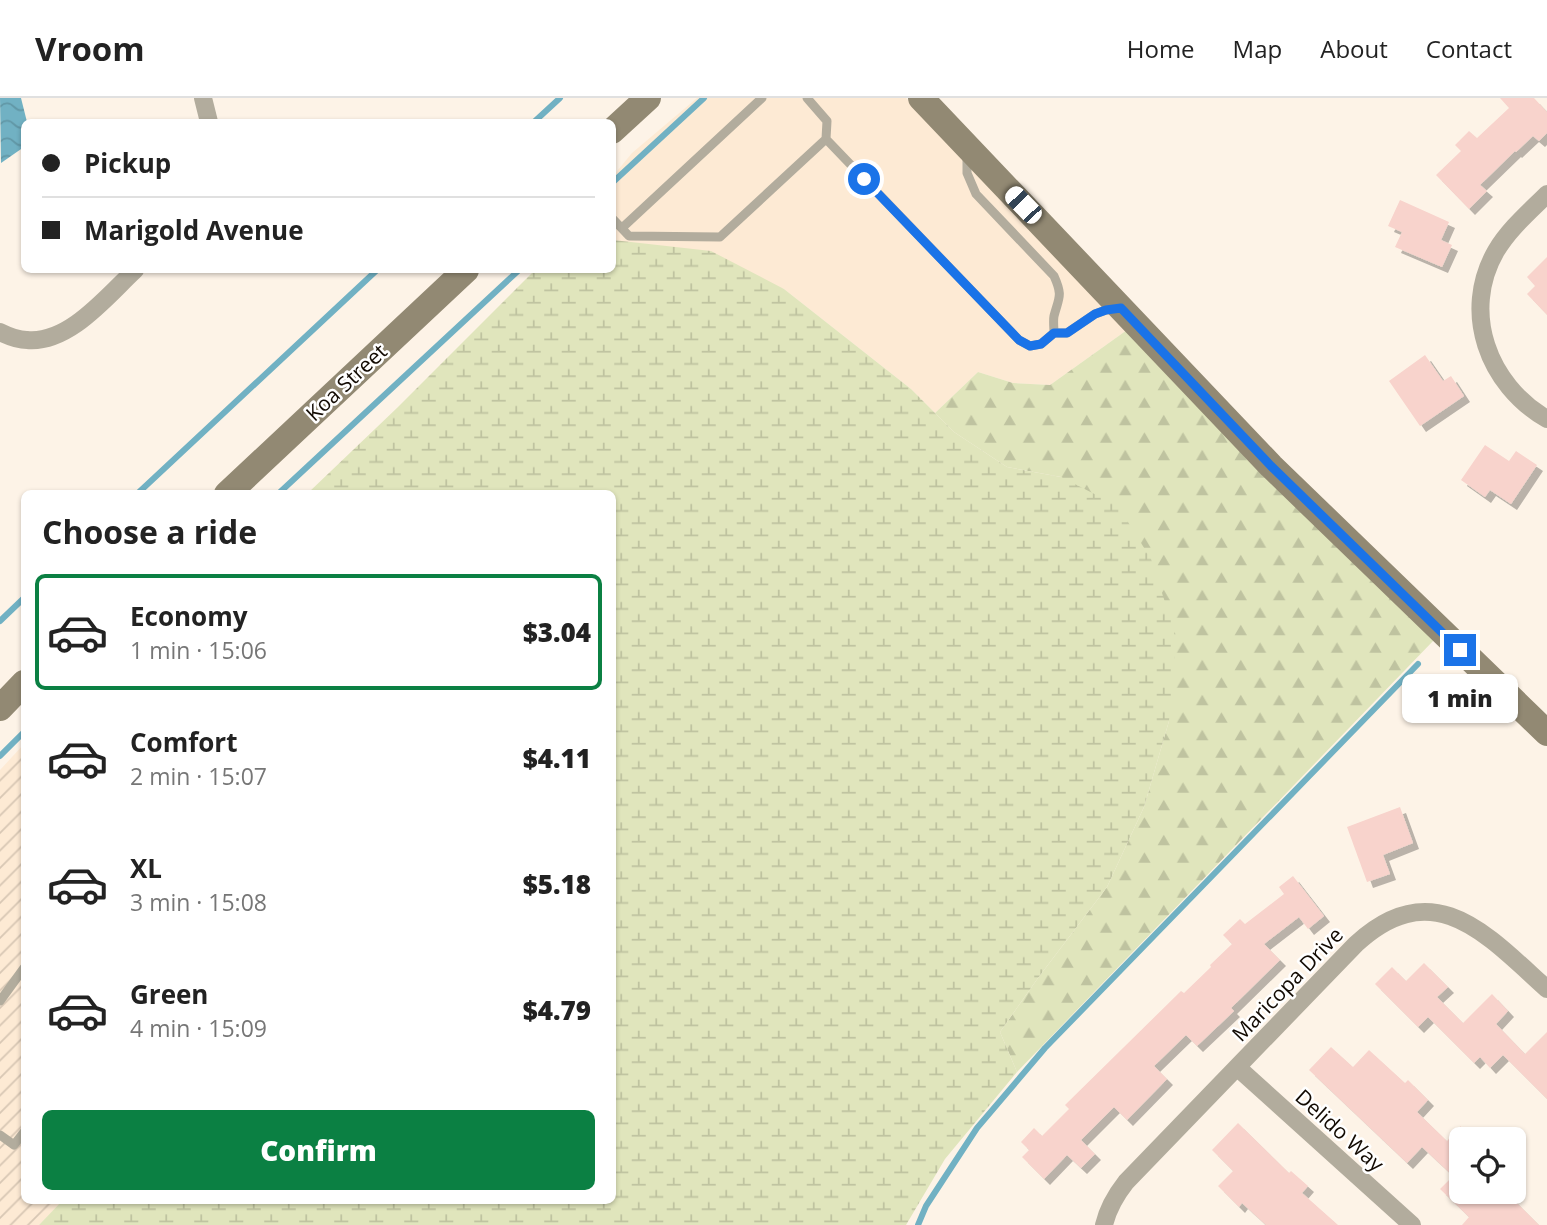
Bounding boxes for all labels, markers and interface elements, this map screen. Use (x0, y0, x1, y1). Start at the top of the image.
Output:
text: Vroom (35, 26, 145, 71)
text: Home (1127, 32, 1195, 65)
text: Map (1233, 32, 1282, 65)
text: About (1320, 32, 1388, 65)
text: Contact (1426, 32, 1512, 65)
text: Pickup (84, 145, 171, 181)
route start (848, 163, 880, 195)
car (1001, 183, 1046, 227)
text: Marigold Avenue (84, 212, 304, 248)
street label: Koa Street (299, 337, 393, 427)
text: Choose a ride (42, 510, 257, 553)
text: Economy (130, 598, 248, 634)
icon: car (46, 601, 109, 664)
text: $3.04 (523, 614, 591, 650)
text: 1 min · 15:06 (130, 634, 267, 666)
route end (1444, 634, 1476, 666)
callout: 1 min (1402, 674, 1518, 724)
text: 1 min (1427, 682, 1493, 714)
text: Comfort (130, 724, 237, 760)
icon: car (46, 727, 109, 790)
text: $4.11 (523, 740, 591, 776)
text: 2 min · 15:07 (130, 760, 267, 792)
text: XL (130, 850, 162, 886)
icon: car (46, 853, 109, 916)
text: $5.18 (523, 866, 591, 902)
text: 3 min · 15:08 (130, 886, 267, 918)
street label: Maricopa Drive (1225, 921, 1349, 1047)
text: Green (130, 976, 208, 1012)
icon: car (46, 979, 109, 1042)
text: $4.79 (523, 992, 591, 1028)
text: 4 min · 15:09 (130, 1012, 267, 1044)
street label: Delido Way (1290, 1083, 1391, 1178)
button: Confirm (42, 1110, 595, 1190)
map controls (1449, 1127, 1526, 1204)
button: locate (1449, 1127, 1526, 1204)

